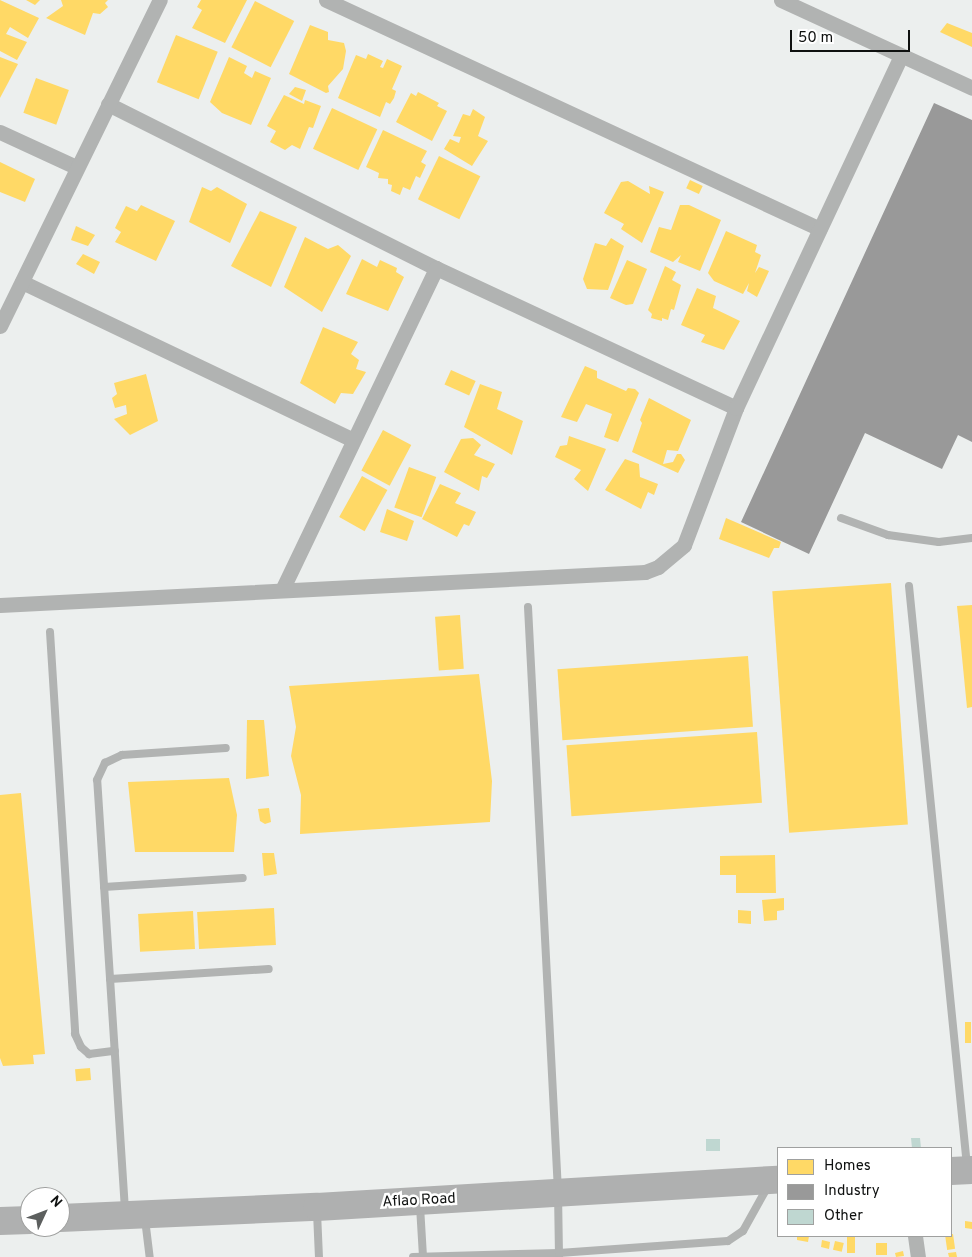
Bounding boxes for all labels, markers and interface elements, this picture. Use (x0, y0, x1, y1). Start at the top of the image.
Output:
scale bar (792, 20, 912, 52)
text: 50 m (798, 29, 833, 48)
legend (777, 1147, 952, 1237)
text: Homes (824, 1157, 871, 1176)
text: Industry (824, 1182, 880, 1201)
north arrow (20, 1187, 70, 1237)
street label: Aflao Road (382, 1190, 456, 1212)
text: N (46, 1193, 65, 1212)
text: Other (824, 1207, 863, 1226)

